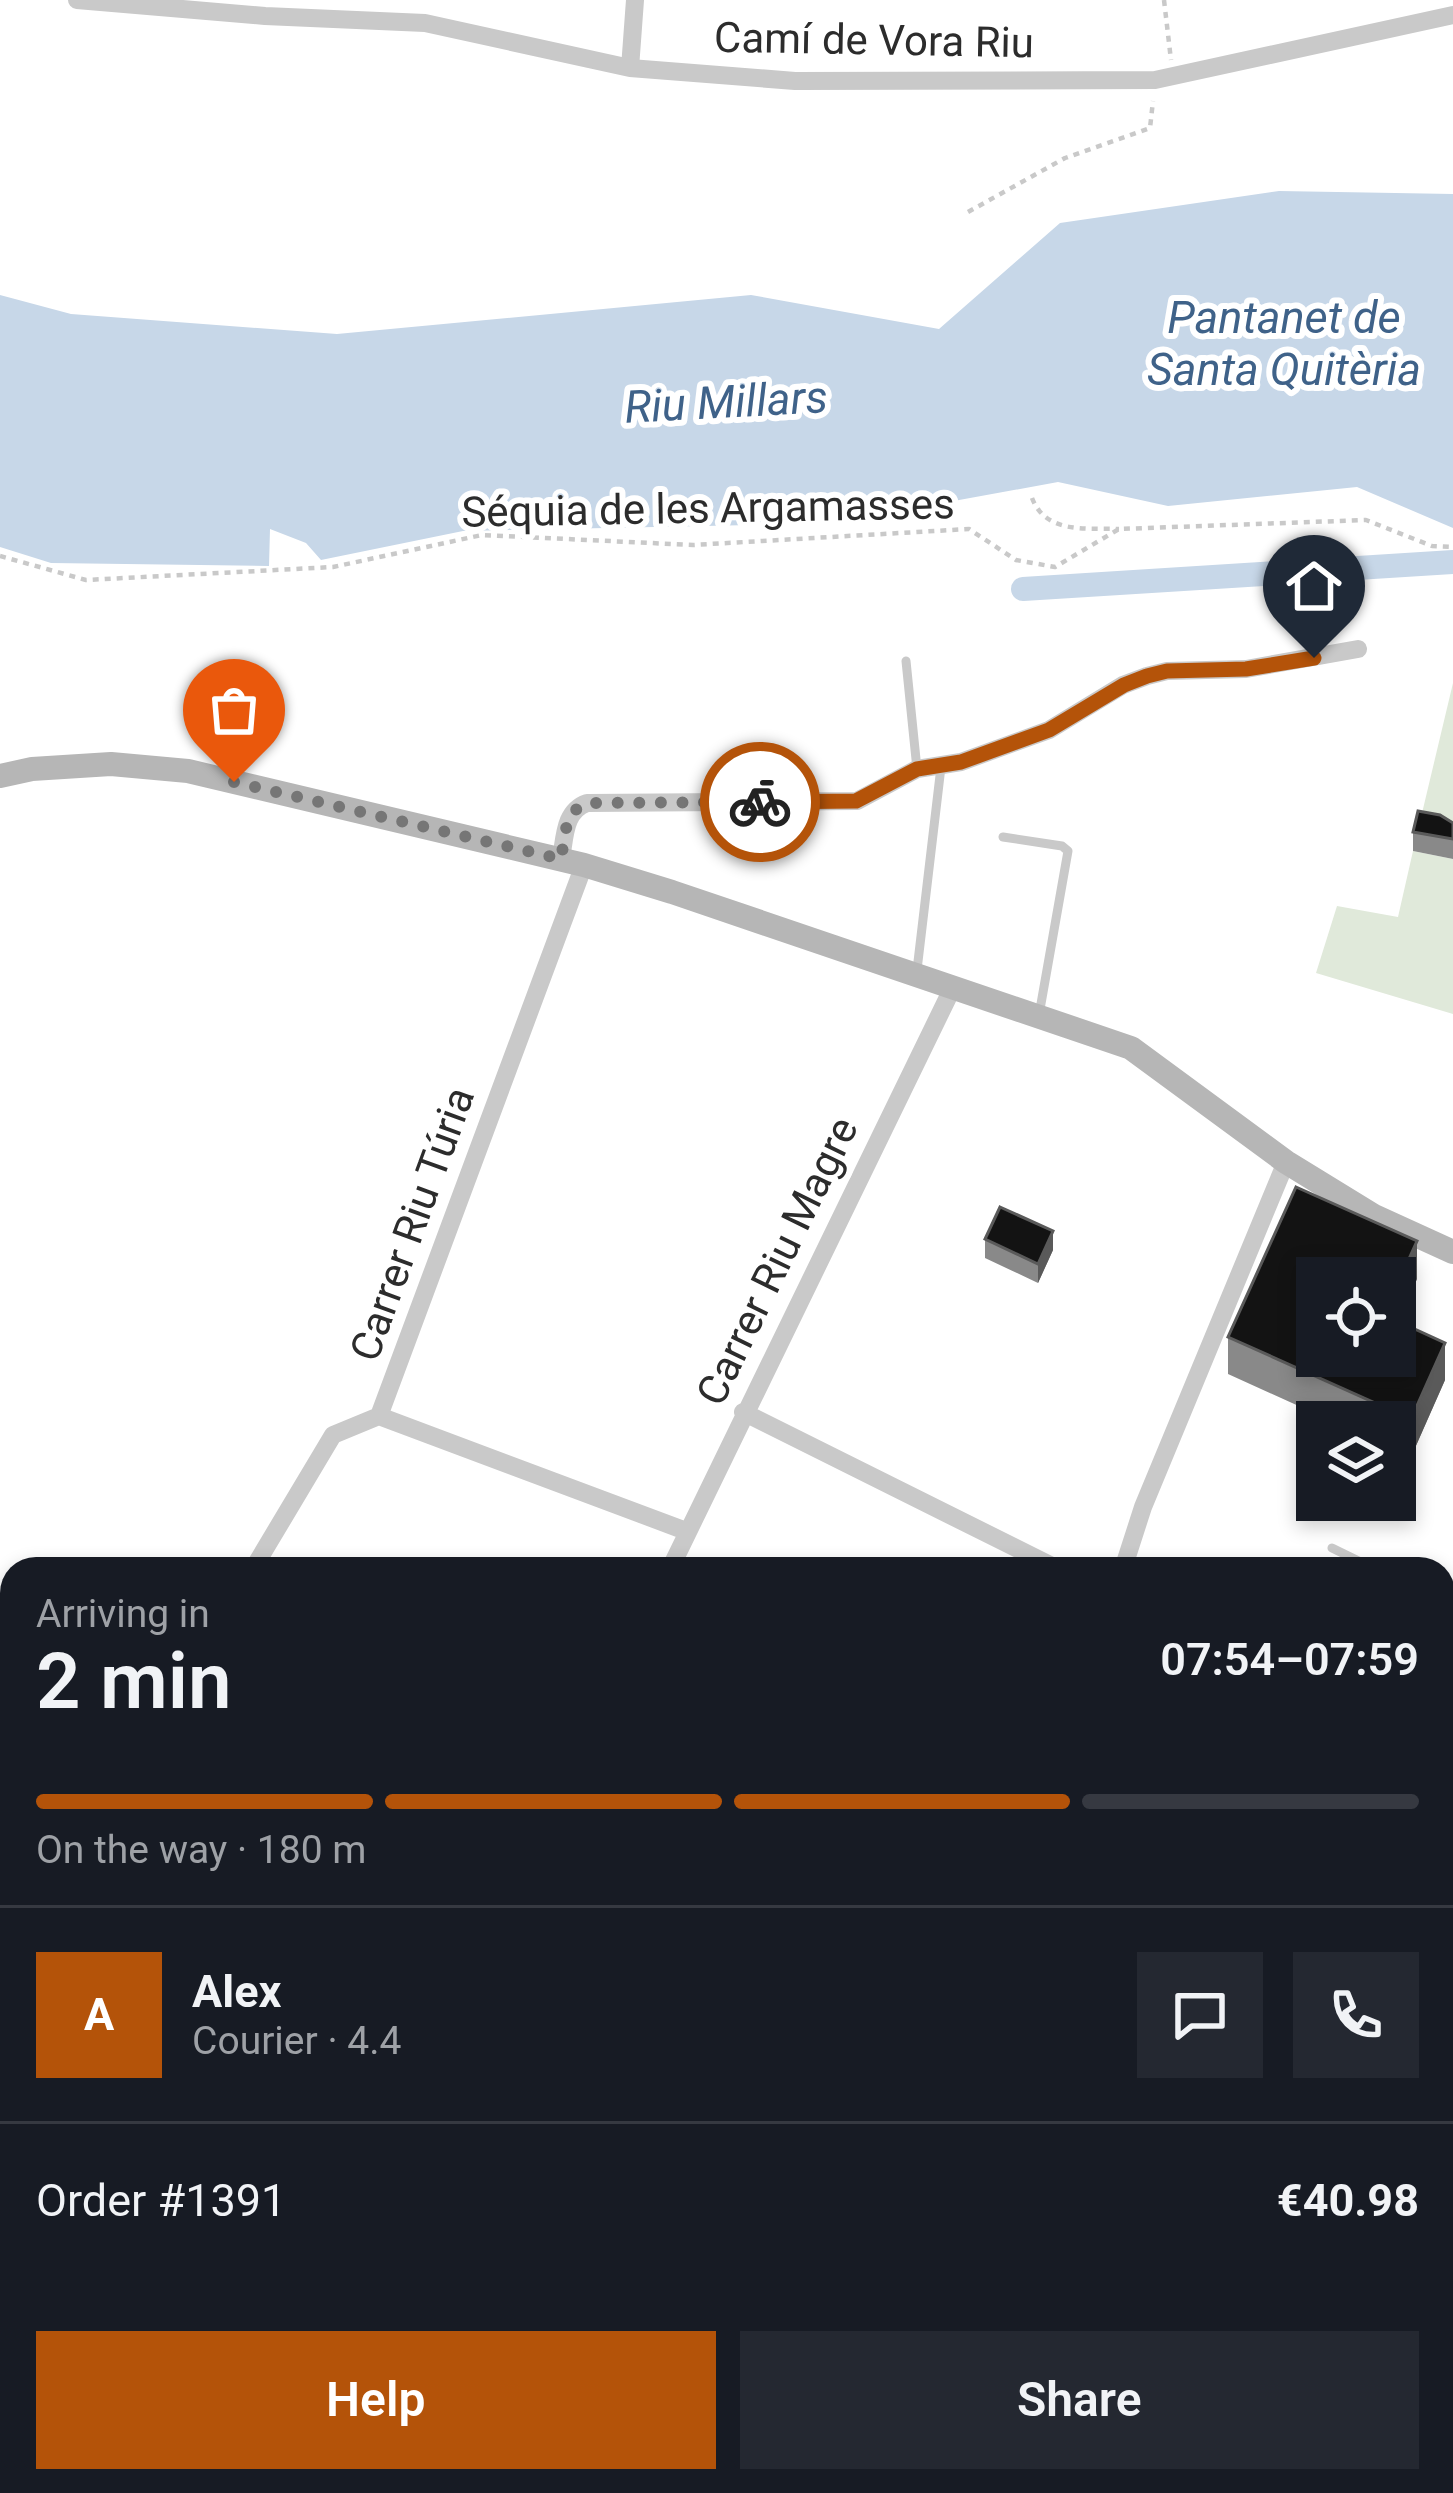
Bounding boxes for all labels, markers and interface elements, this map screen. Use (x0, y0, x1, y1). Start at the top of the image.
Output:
street label: Camí de Vora Riu (714, 13, 1034, 67)
water label: Pantanet de Santa Quitèria (1147, 291, 1421, 396)
water label: Riu Millars (623, 370, 829, 434)
street label: Séquia de les Argamasses (461, 479, 955, 537)
pin (1263, 535, 1365, 658)
icon: home (1281, 553, 1347, 619)
pin (183, 659, 285, 782)
icon: bag (201, 677, 267, 743)
courier (700, 742, 820, 862)
icon: bike (727, 769, 793, 835)
street label: Carrer Riu Túria (340, 1080, 484, 1368)
street label: Carrer Riu Magre (686, 1109, 868, 1413)
map controls (1296, 1257, 1416, 1521)
button: locate (1296, 1257, 1416, 1377)
button: layers (1296, 1401, 1416, 1521)
text: Arriving in (36, 1591, 210, 1637)
text: 07:54–07:59 (1160, 1633, 1419, 1686)
text: 2 min (36, 1636, 232, 1727)
text: On the way · 180 m (36, 1827, 367, 1873)
button: chat (1137, 1952, 1263, 2078)
button: phone (1293, 1952, 1419, 2078)
text: Alex (192, 1965, 281, 2018)
text: A (84, 1988, 114, 2041)
text: Courier · 4.4 (192, 2018, 401, 2064)
text: Order #1391 (36, 2174, 286, 2227)
text: €40.98 (1277, 2174, 1419, 2227)
button: Help (36, 2331, 716, 2469)
button: Share (740, 2331, 1419, 2469)

